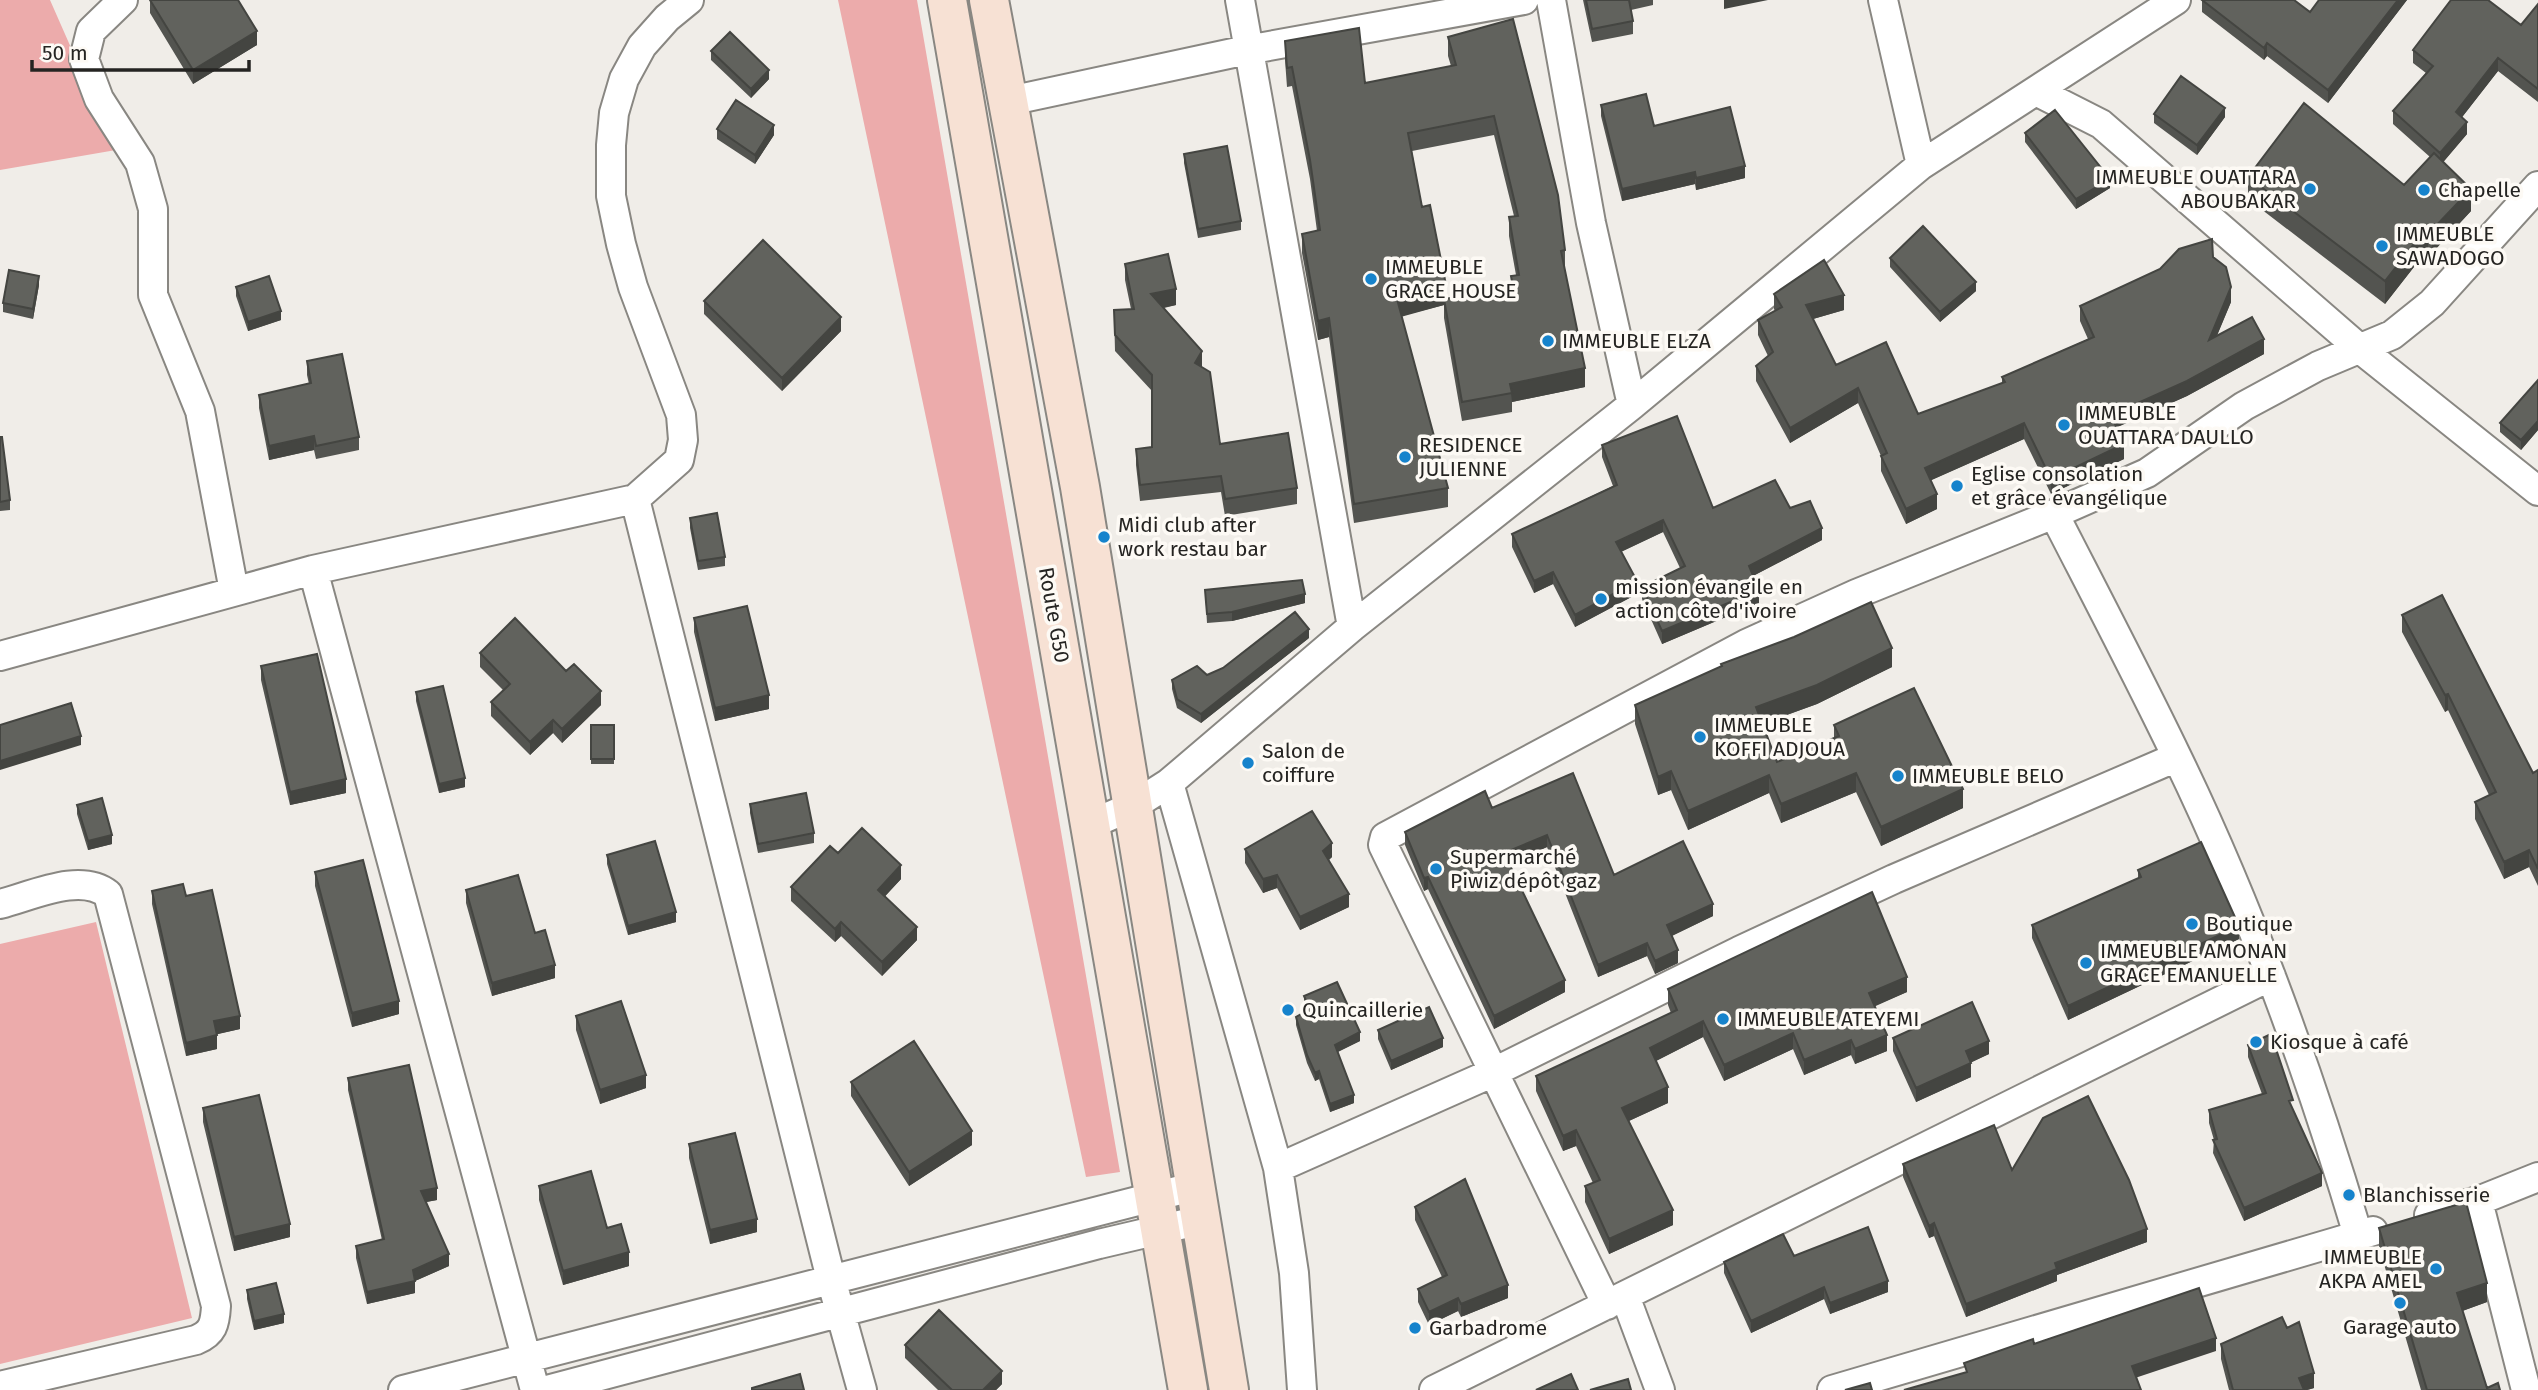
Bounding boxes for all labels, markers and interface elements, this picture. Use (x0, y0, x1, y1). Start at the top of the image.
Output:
scale bar (32, 28, 248, 72)
text: 50 m (42, 40, 88, 66)
place label: IMMEUBLE OUATTARA ABOUBAKAR (2095, 164, 2296, 214)
place label: Chapelle (2438, 177, 2521, 203)
marker: IMMEUBLE OUATTARA ABOUBAKAR (2302, 181, 2318, 197)
marker: Chapelle (2416, 182, 2432, 198)
place label: IMMEUBLE SAWADOGO (2396, 221, 2505, 271)
marker: IMMEUBLE SAWADOGO (2374, 238, 2390, 254)
place label: IMMEUBLE GRACE HOUSE (1385, 254, 1517, 304)
marker: IMMEUBLE GRACE HOUSE (1363, 271, 1379, 287)
place label: IMMEUBLE ELZA (1562, 328, 1711, 354)
marker: IMMEUBLE ELZA (1540, 333, 1556, 349)
place label: IMMEUBLE OUATTARA DAULLO (2078, 400, 2254, 450)
marker: IMMEUBLE OUATTARA DAULLO (2056, 417, 2072, 433)
place label: RESIDENCE JULIENNE (1419, 432, 1522, 482)
marker: RESIDENCE JULIENNE (1397, 449, 1413, 465)
place label: Eglise consolation et grâce évangélique (1971, 461, 2167, 511)
marker: Eglise consolation et grâce évangélique (1949, 478, 1965, 494)
place label: Midi club after work restau bar (1118, 512, 1267, 562)
marker: Midi club after work restau bar (1096, 529, 1112, 545)
street label: Route G50 (1033, 565, 1075, 665)
place label: mission évangile en action côte d'ivoire (1615, 574, 1803, 624)
marker: mission évangile en action côte d'ivoire (1593, 591, 1609, 607)
place label: IMMEUBLE KOFFI ADJOUA (1714, 712, 1845, 762)
marker: IMMEUBLE KOFFI ADJOUA (1692, 729, 1708, 745)
place label: Salon de coiffure (1262, 738, 1345, 788)
marker: Salon de coiffure (1240, 755, 1256, 771)
place label: IMMEUBLE BELO (1912, 763, 2064, 789)
marker: IMMEUBLE BELO (1890, 768, 1906, 784)
place label: Supermarché Piwiz dépôt gaz (1450, 844, 1597, 894)
marker: Supermarché Piwiz dépôt gaz (1428, 861, 1444, 877)
place label: Boutique (2206, 911, 2293, 937)
marker: Boutique (2184, 916, 2200, 932)
place label: IMMEUBLE AMONAN GRACE EMANUELLE (2100, 938, 2287, 988)
marker: IMMEUBLE AMONAN GRACE EMANUELLE (2078, 955, 2094, 971)
place label: Quincaillerie (1302, 997, 1423, 1023)
marker: Quincaillerie (1280, 1002, 1296, 1018)
place label: IMMEUBLE ATEYEMI (1737, 1006, 1919, 1032)
marker: IMMEUBLE ATEYEMI (1715, 1011, 1731, 1027)
place label: Kiosque à café (2270, 1029, 2409, 1055)
marker: Kiosque à café (2248, 1034, 2264, 1050)
place label: Blanchisserie (2363, 1182, 2490, 1208)
marker: Blanchisserie (2341, 1187, 2357, 1203)
place label: IMMEUBLE AKPA AMEL (2319, 1244, 2423, 1294)
marker: IMMEUBLE AKPA AMEL (2428, 1261, 2444, 1277)
marker: Garage auto (2392, 1295, 2408, 1311)
place label: Garage auto (2343, 1314, 2457, 1340)
place label: Garbadrome (1429, 1315, 1547, 1341)
marker: Garbadrome (1407, 1320, 1423, 1336)

